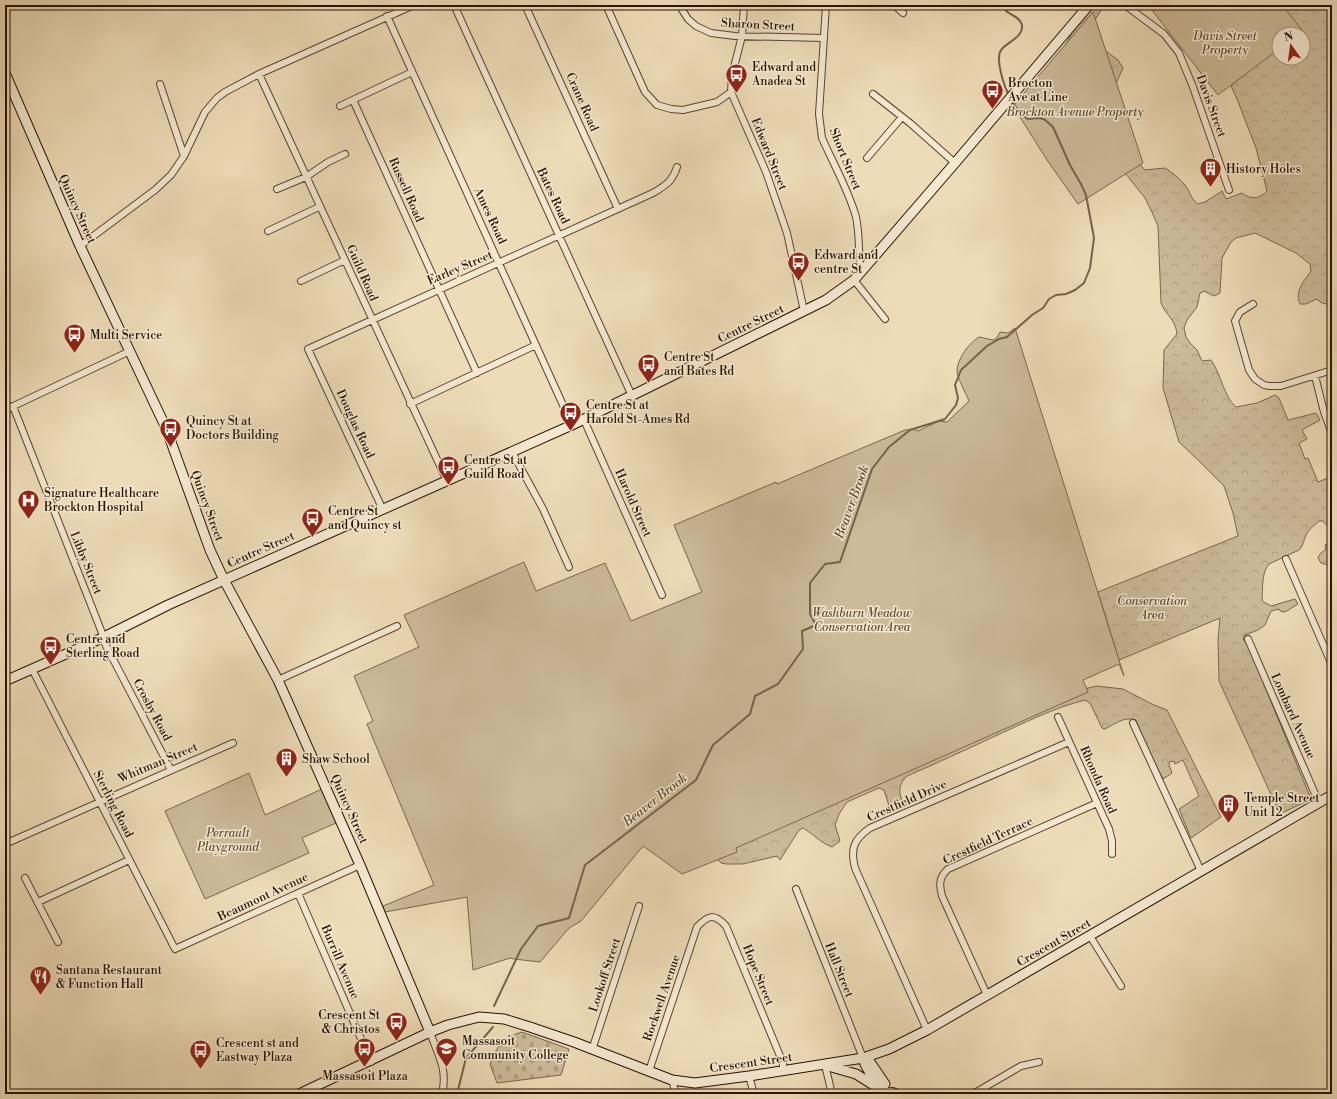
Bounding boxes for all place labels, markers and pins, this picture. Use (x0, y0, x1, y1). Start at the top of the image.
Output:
place label: Edward and Anadea St (751, 60, 816, 89)
bus stop icon: Edward and Anadea St (723, 61, 749, 94)
place label: Brocton Ave at Line (1007, 76, 1068, 105)
bus stop icon: Brocton Ave at Line (980, 77, 1006, 110)
building icon: History Holes (1197, 156, 1223, 189)
place label: History Holes (1226, 162, 1301, 177)
place label: Edward and centre St (814, 248, 878, 277)
bus stop icon: Edward and centre St (786, 249, 812, 282)
bus stop icon: Multi Service (61, 322, 87, 355)
place label: Multi Service (90, 328, 162, 343)
place label: Centre St and Bates Rd (664, 350, 734, 379)
bus stop icon: Centre St and Bates Rd (636, 351, 662, 384)
place label: Centre St at Harold St-Ames Rd (586, 398, 690, 427)
bus stop icon: Centre St at Harold St-Ames Rd (558, 399, 584, 432)
place label: Quincy St at Doctors Building (186, 414, 280, 443)
bus stop icon: Quincy St at Doctors Building (157, 415, 183, 448)
place label: Centre St at Guild Road (464, 453, 528, 482)
bus stop icon: Centre St at Guild Road (435, 454, 461, 487)
place label: Signature Healthcare Brockton Hospital (43, 486, 159, 515)
hospital icon: Signature Healthcare Brockton Hospital (16, 487, 42, 520)
place label: Centre St and Quincy st (328, 504, 403, 533)
bus stop icon: Centre St and Quincy st (300, 505, 326, 538)
place label: Centre and Sterling Road (66, 632, 139, 661)
bus stop icon: Centre and Sterling Road (37, 633, 63, 666)
building icon: Shaw School (273, 746, 299, 779)
place label: Shaw School (302, 752, 370, 767)
place label: Temple Street Unit 12 (1244, 791, 1320, 820)
building icon: Temple Street Unit 12 (1215, 792, 1241, 825)
place label: Santana Restaurant & Function Hall (56, 963, 163, 992)
restaurant icon: Santana Restaurant & Function Hall (27, 964, 53, 997)
place label: Crescent St & Christos (318, 1008, 381, 1037)
bus stop icon: Crescent St & Christos (383, 1009, 409, 1042)
place label: Massasoit Community College (462, 1034, 569, 1063)
school or university icon: Massasoit Community College (433, 1035, 459, 1068)
place label: Crescent st and Eastway Plaza (216, 1036, 299, 1065)
bus stop icon: Massasoit Plaza (352, 1036, 378, 1069)
bus stop icon: Crescent st and Eastway Plaza (187, 1037, 213, 1070)
place label: Massasoit Plaza (322, 1069, 409, 1084)

